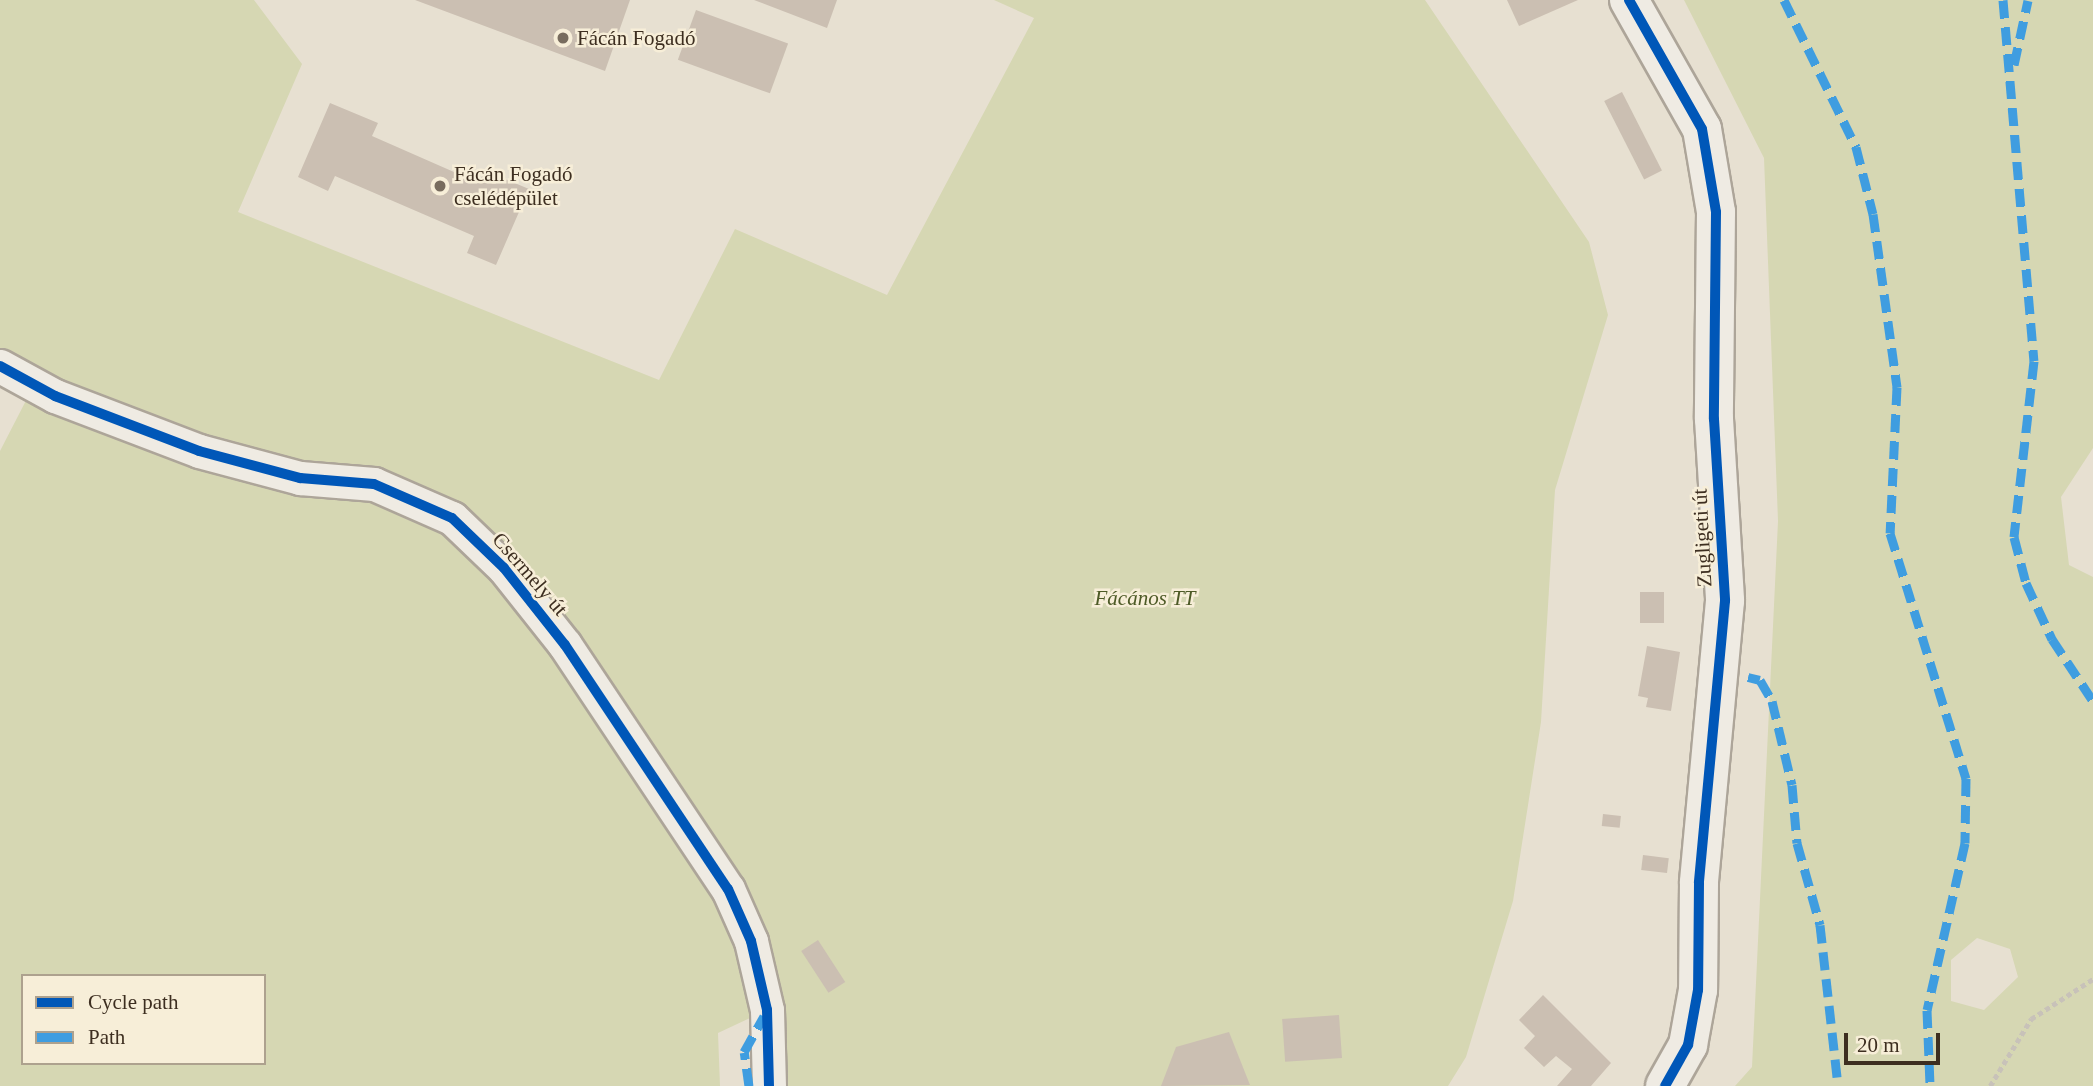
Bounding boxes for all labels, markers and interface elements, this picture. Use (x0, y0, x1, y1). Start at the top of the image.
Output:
place label: Fácán Fogadó (577, 25, 695, 51)
marker: Fácán Fogadó (555, 30, 571, 46)
place label: Fácán Fogadó cselédépület (454, 161, 572, 211)
marker: Fácán Fogadó cselédépület (432, 178, 448, 194)
street label: Zugligeti út (1687, 488, 1717, 588)
street label: Csermely út (487, 527, 573, 621)
park label: Fácános TT (1095, 585, 1195, 611)
legend (21, 974, 266, 1065)
text: Cycle path (88, 990, 178, 1014)
scale bar (1848, 1020, 1944, 1064)
text: Path (88, 1025, 125, 1049)
text: 20 m (1857, 1033, 1900, 1057)

